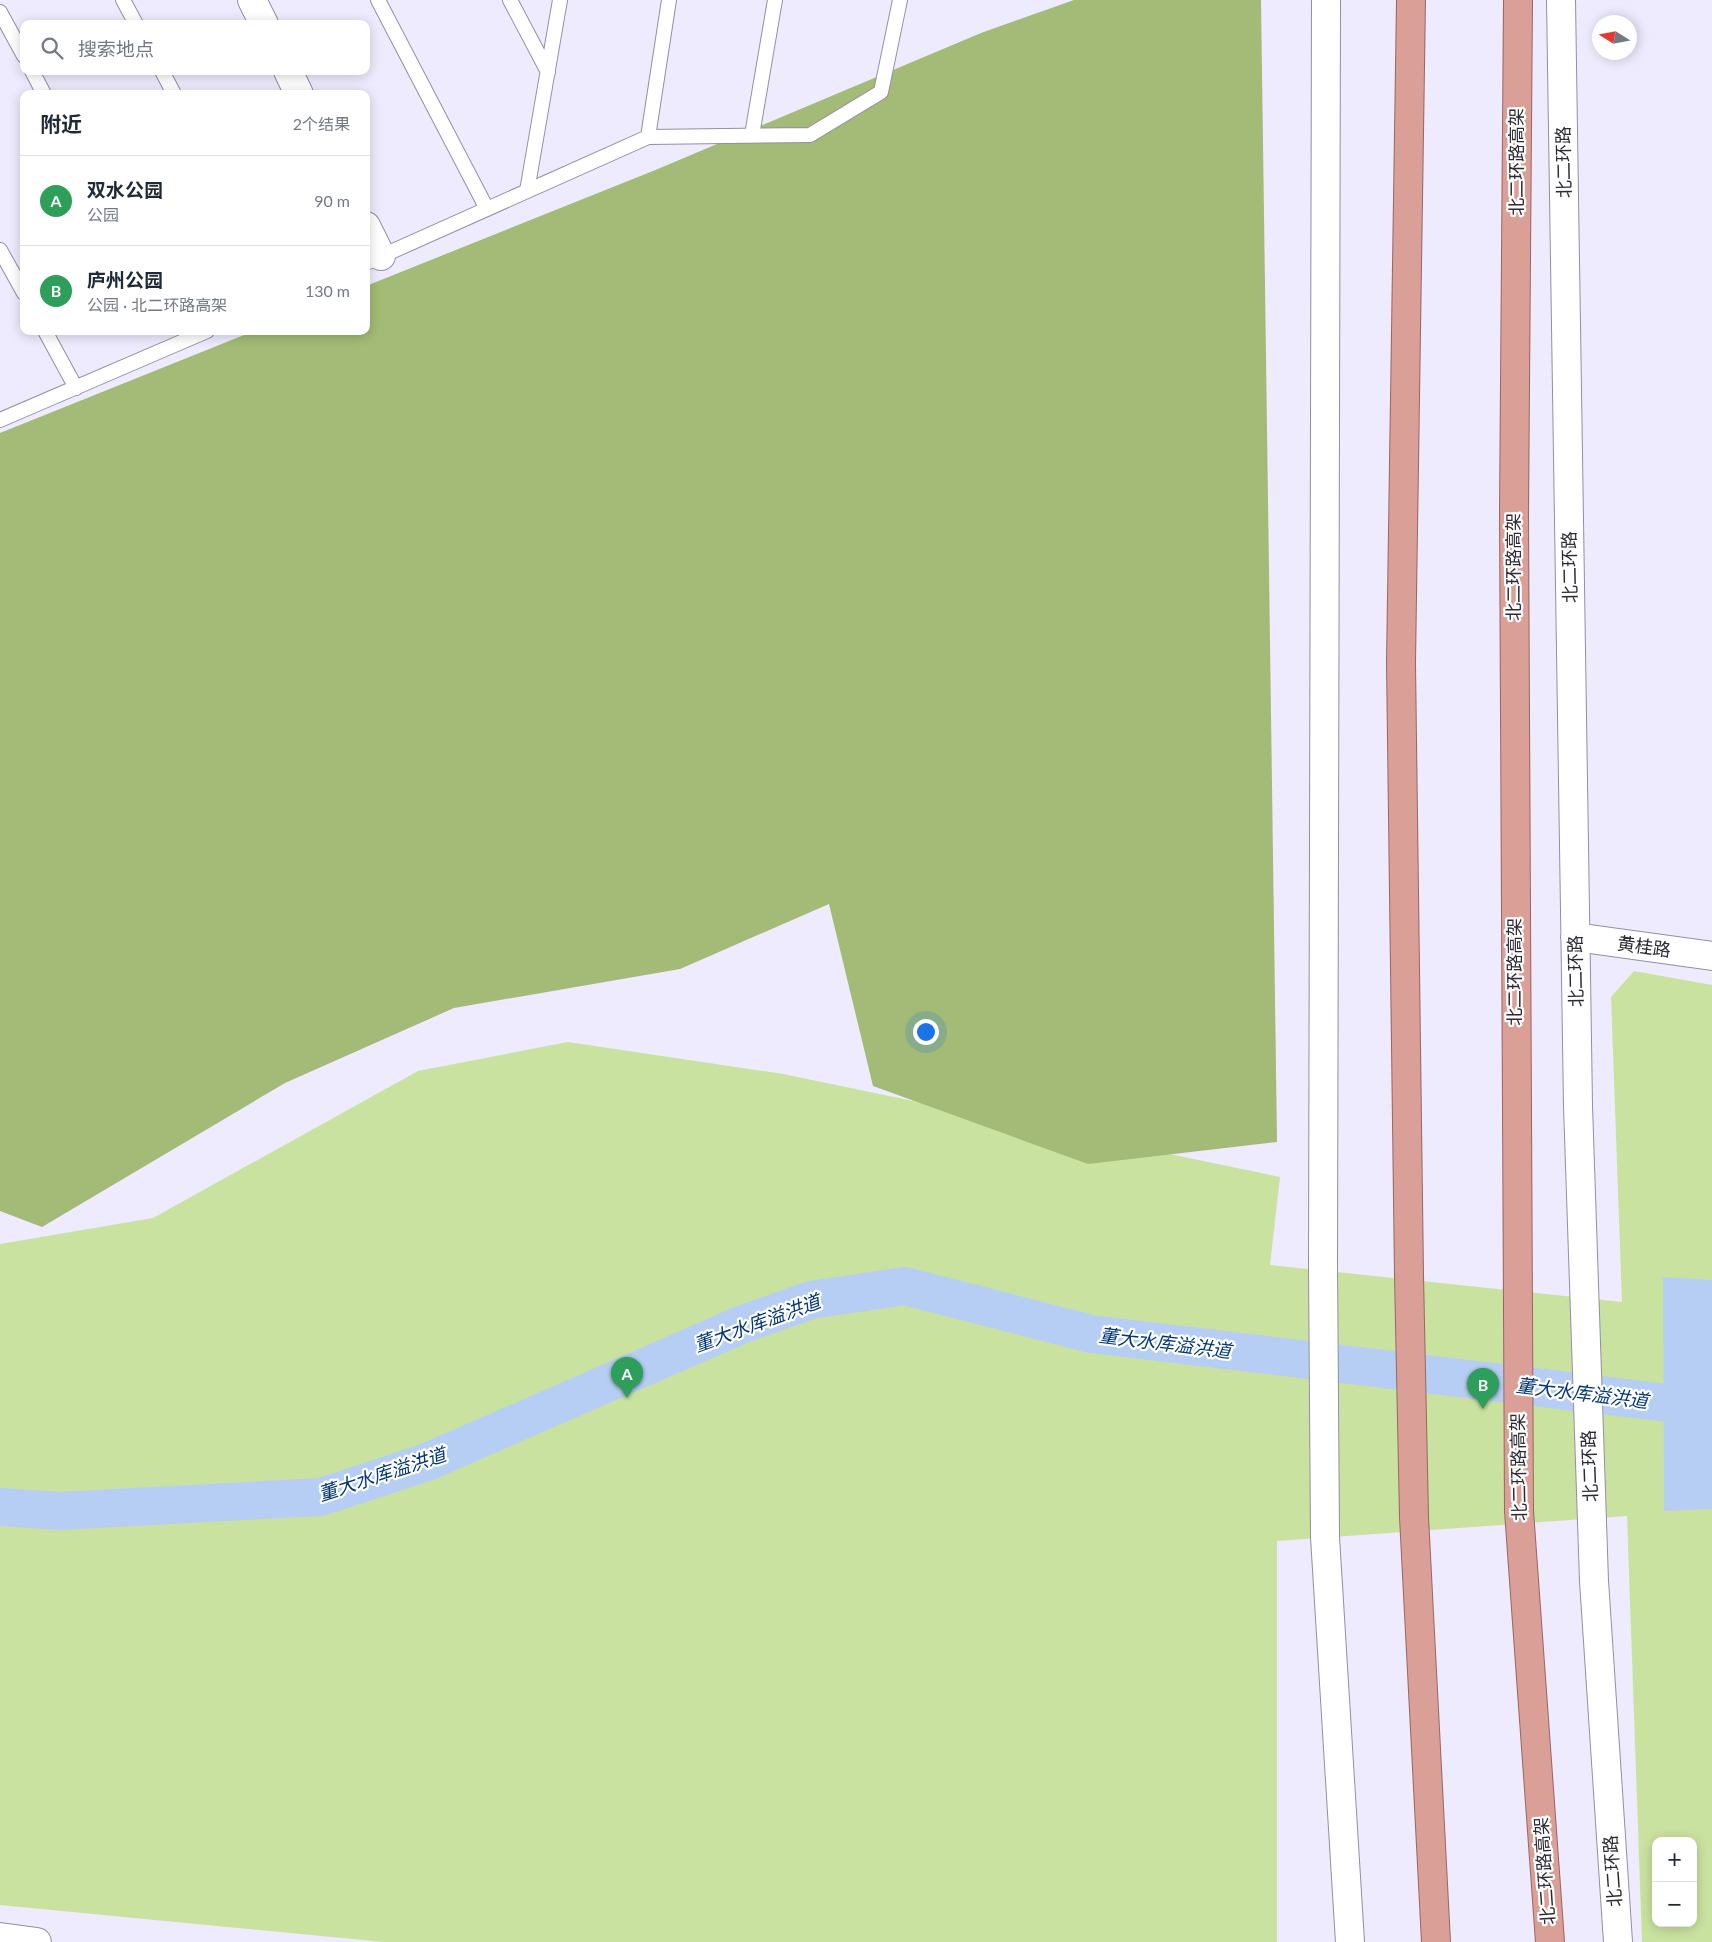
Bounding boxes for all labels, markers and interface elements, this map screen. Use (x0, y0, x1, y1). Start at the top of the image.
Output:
north arrow (1592, 15, 1637, 60)
search box (20, 20, 370, 75)
icon: search (38, 34, 66, 62)
text: 搜索地点 (78, 37, 154, 60)
street label: 北二环路高架 (1505, 108, 1527, 216)
text: 附近 (40, 111, 82, 136)
text: 2个结果 (293, 114, 350, 133)
street label: 北二环路 (1551, 126, 1575, 198)
text: 双水公园 (87, 178, 163, 201)
text: A (50, 191, 62, 210)
text: 90 m (314, 191, 350, 210)
text: 公园 (87, 205, 119, 224)
text: 庐州公园 (87, 268, 163, 291)
text: B (51, 281, 61, 300)
text: 130 m (305, 281, 350, 300)
text: 公园 · 北二环路高架 (87, 295, 227, 314)
street label: 北二环路高架 (1502, 513, 1524, 621)
street label: 北二环路 (1557, 531, 1581, 603)
street label: 北二环路高架 (1503, 918, 1525, 1026)
street label: 黄桂路 (1616, 931, 1672, 961)
street label: 北二环路 (1563, 935, 1587, 1007)
your location (913, 1019, 939, 1045)
water label: 董大水库溢洪道 (690, 1288, 826, 1356)
water label: 董大水库溢洪道 (1098, 1323, 1235, 1362)
pin: A (611, 1357, 643, 1398)
pin: B (1467, 1368, 1499, 1409)
water label: 董大水库溢洪道 (1515, 1373, 1652, 1412)
street label: 北二环路高架 (1506, 1413, 1530, 1521)
street label: 北二环路 (1577, 1430, 1601, 1502)
water label: 董大水库溢洪道 (315, 1441, 451, 1505)
street label: 北二环路高架 (1529, 1816, 1559, 1926)
street label: 北二环路 (1599, 1834, 1625, 1908)
map controls (1652, 1837, 1697, 1927)
button: + (1652, 1837, 1697, 1882)
button: − (1652, 1882, 1697, 1927)

